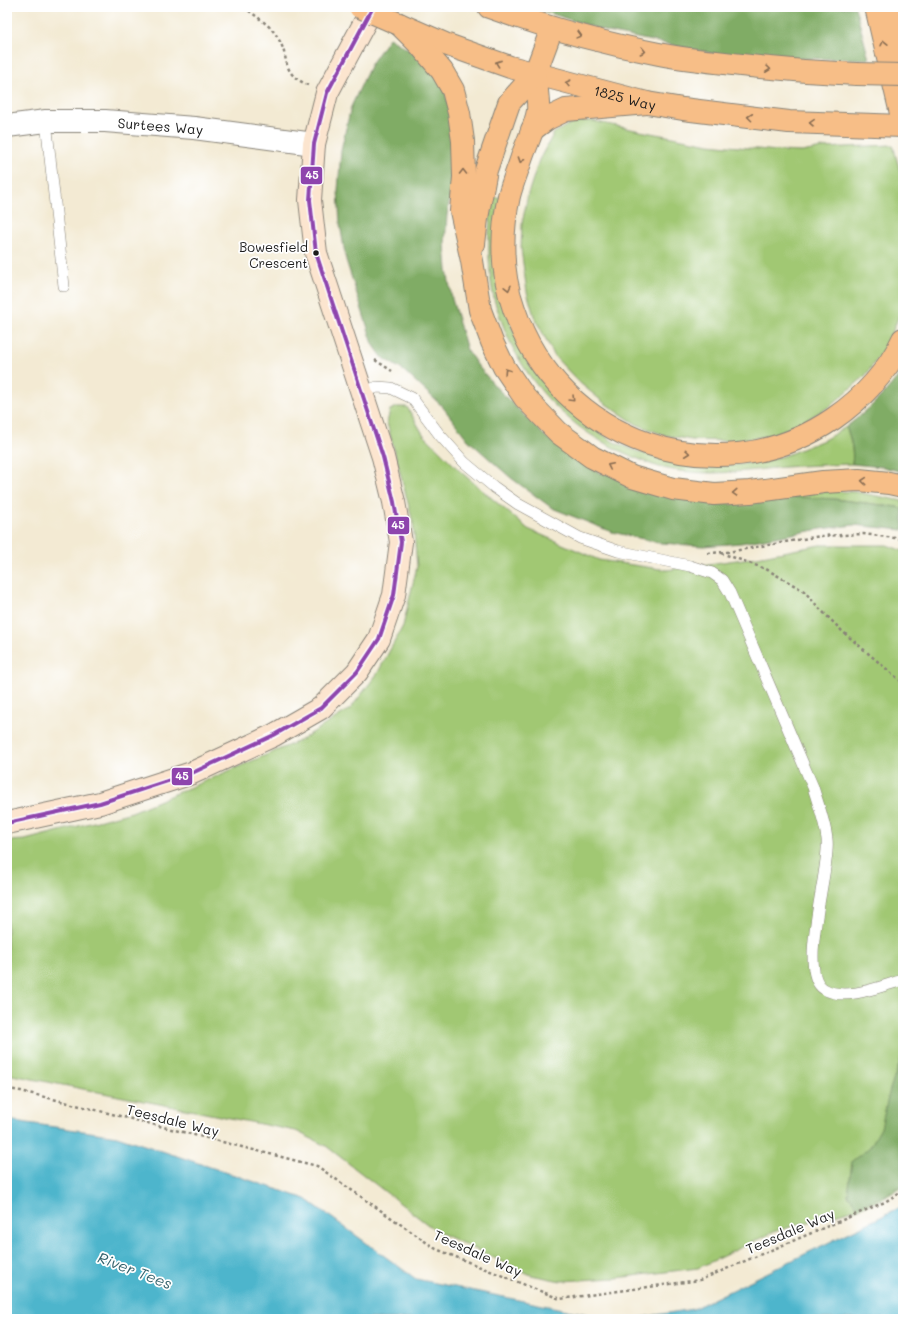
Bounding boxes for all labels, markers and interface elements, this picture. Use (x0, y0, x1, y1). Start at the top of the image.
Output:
one-way arrow (575, 30, 582, 39)
one-way arrow (881, 40, 889, 46)
one-way arrow (640, 46, 646, 54)
one-way arrow (494, 59, 501, 68)
one-way arrow (765, 64, 771, 73)
one-way arrow (565, 79, 571, 87)
street label: 1825 Way (592, 80, 657, 114)
street label: Surtees Way (117, 113, 204, 139)
one-way arrow (747, 113, 753, 122)
one-way arrow (809, 119, 815, 127)
one-way arrow (517, 157, 525, 164)
line badge: 45 (300, 166, 323, 185)
text: 45 (305, 167, 319, 182)
one-way arrow (459, 169, 467, 175)
place label: Bowesfield Crescent (239, 238, 308, 271)
marker: Bowesfield Crescent (311, 248, 321, 258)
one-way arrow (504, 285, 512, 291)
one-way arrow (504, 368, 512, 375)
one-way arrow (567, 394, 575, 402)
one-way arrow (684, 448, 690, 457)
one-way arrow (606, 463, 614, 471)
one-way arrow (861, 476, 868, 485)
one-way arrow (732, 488, 738, 497)
line badge: 45 (387, 516, 410, 535)
text: 45 (391, 517, 405, 532)
line badge: 45 (171, 767, 193, 786)
text: 45 (175, 768, 189, 783)
street label: Teesdale Way (125, 1099, 221, 1141)
street label: Teesdale Way (743, 1204, 837, 1258)
street label: Teesdale Way (431, 1225, 525, 1281)
water label: River Tees (95, 1247, 175, 1293)

